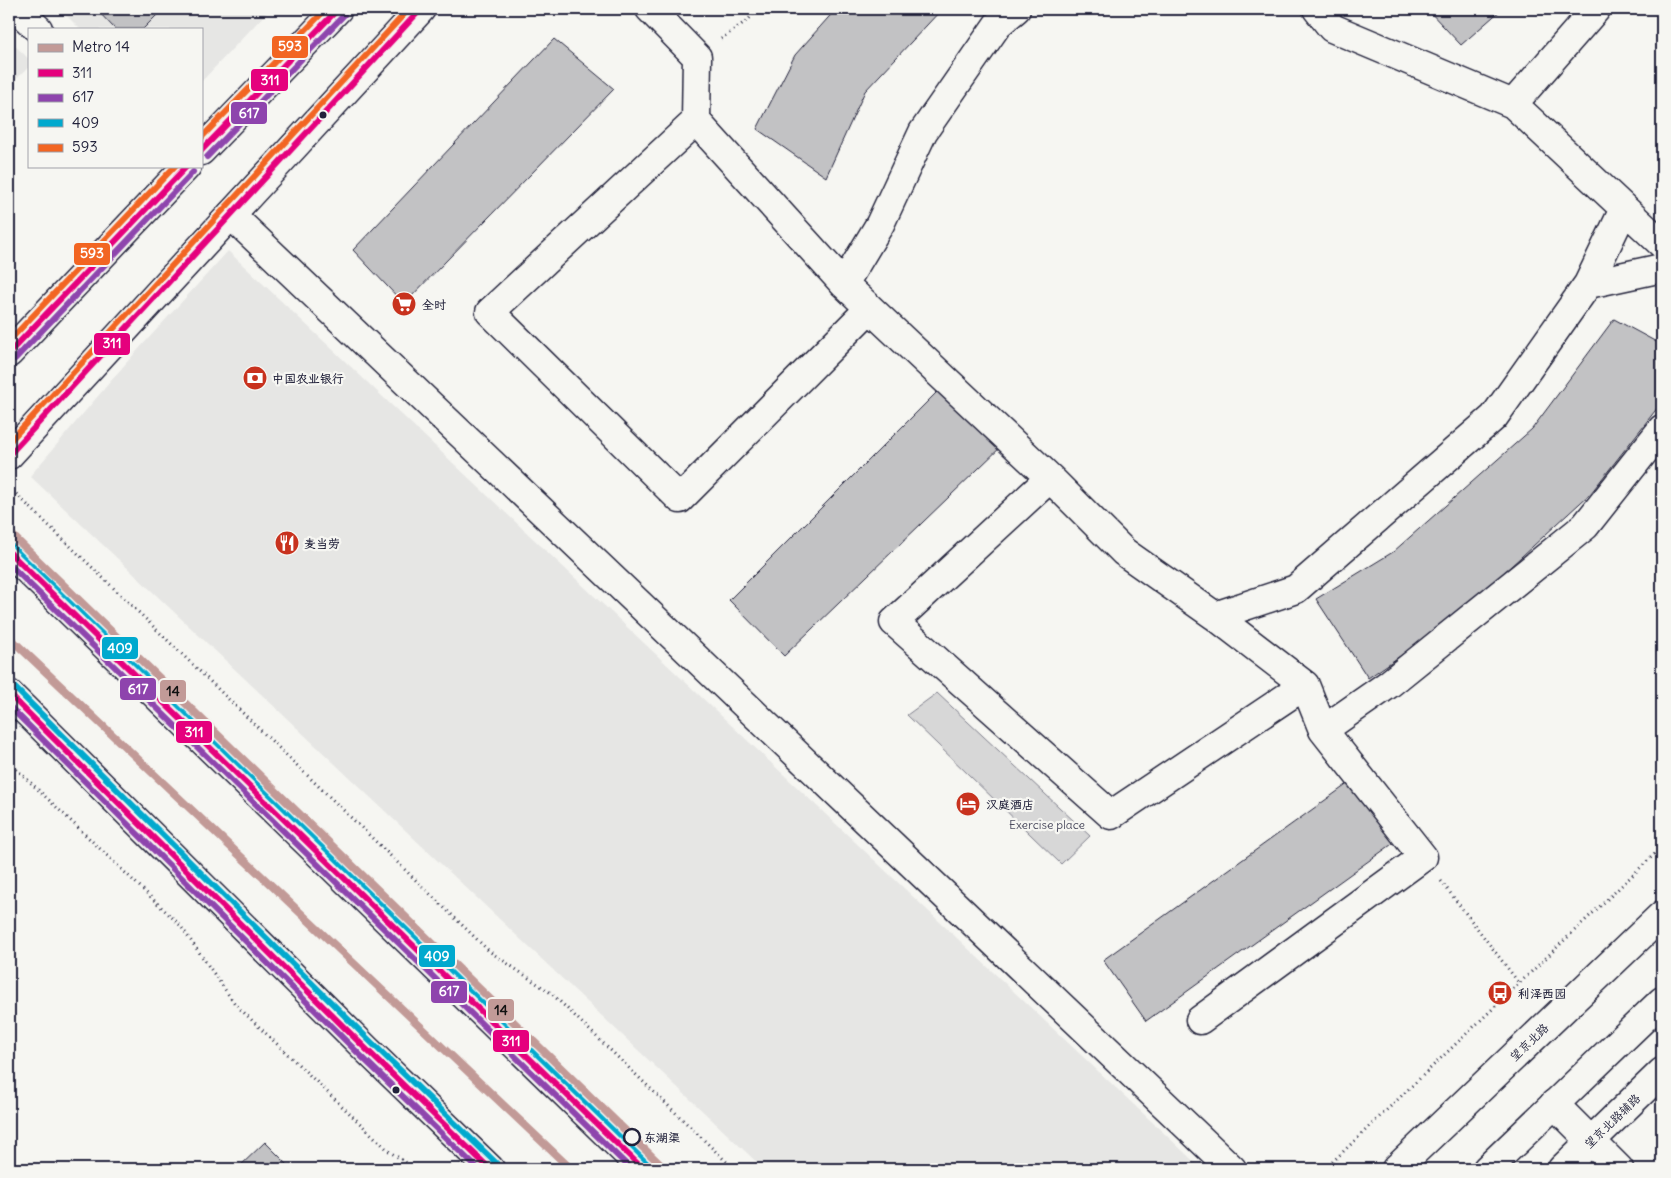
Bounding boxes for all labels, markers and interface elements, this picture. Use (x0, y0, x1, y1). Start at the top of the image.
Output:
legend (28, 28, 202, 168)
line badge: 593 (271, 35, 309, 59)
text: Metro 14 (72, 37, 130, 56)
text: 593 (278, 37, 302, 55)
text: 311 (72, 63, 92, 82)
line badge: 311 (250, 68, 289, 92)
text: 311 (261, 71, 279, 89)
text: 617 (72, 87, 94, 106)
line badge: 617 (230, 101, 268, 125)
text: 617 (239, 104, 259, 122)
unlabelled marker (318, 110, 328, 120)
text: 409 (72, 113, 99, 132)
text: 593 (72, 137, 98, 156)
line badge: 593 (73, 242, 111, 266)
text: 593 (80, 244, 104, 262)
supermarket icon: 全时 (391, 291, 417, 317)
place label: 全时 (422, 297, 446, 312)
line badge: 311 (93, 332, 131, 356)
text: 311 (103, 334, 121, 352)
bank icon: 中国农业银行 (242, 365, 268, 391)
place label: 中国农业银行 (272, 371, 344, 386)
restaurant icon: 麦当劳 (274, 530, 300, 556)
place label: 麦当劳 (304, 536, 340, 551)
line badge: 409 (101, 636, 139, 660)
text: 409 (107, 639, 133, 657)
line badge: 617 (119, 677, 157, 701)
line badge: 14 (159, 679, 187, 703)
text: 617 (128, 680, 148, 698)
text: 14 (166, 682, 180, 700)
line badge: 311 (175, 720, 213, 744)
text: 311 (185, 723, 203, 741)
hotel icon: 汉庭酒店 (955, 791, 981, 817)
place label: 汉庭酒店 (986, 797, 1034, 812)
park label: Exercise place (1009, 817, 1085, 832)
line badge: 409 (418, 944, 456, 968)
text: 409 (424, 947, 450, 965)
line badge: 617 (430, 980, 468, 1004)
bus stop icon: 利泽西园 (1487, 980, 1513, 1006)
text: 617 (439, 982, 459, 1000)
place label: 利泽西园 (1518, 986, 1566, 1001)
line badge: 14 (487, 998, 515, 1022)
text: 14 (494, 1001, 508, 1019)
street label: 望京北路 (1507, 1020, 1551, 1064)
line badge: 311 (492, 1029, 530, 1053)
text: 311 (502, 1032, 520, 1050)
unlabelled marker (391, 1085, 401, 1095)
street label: 望京北路辅路 (1581, 1091, 1643, 1151)
marker: 东湖渠 (623, 1128, 641, 1146)
place label: 东湖渠 (644, 1130, 680, 1145)

